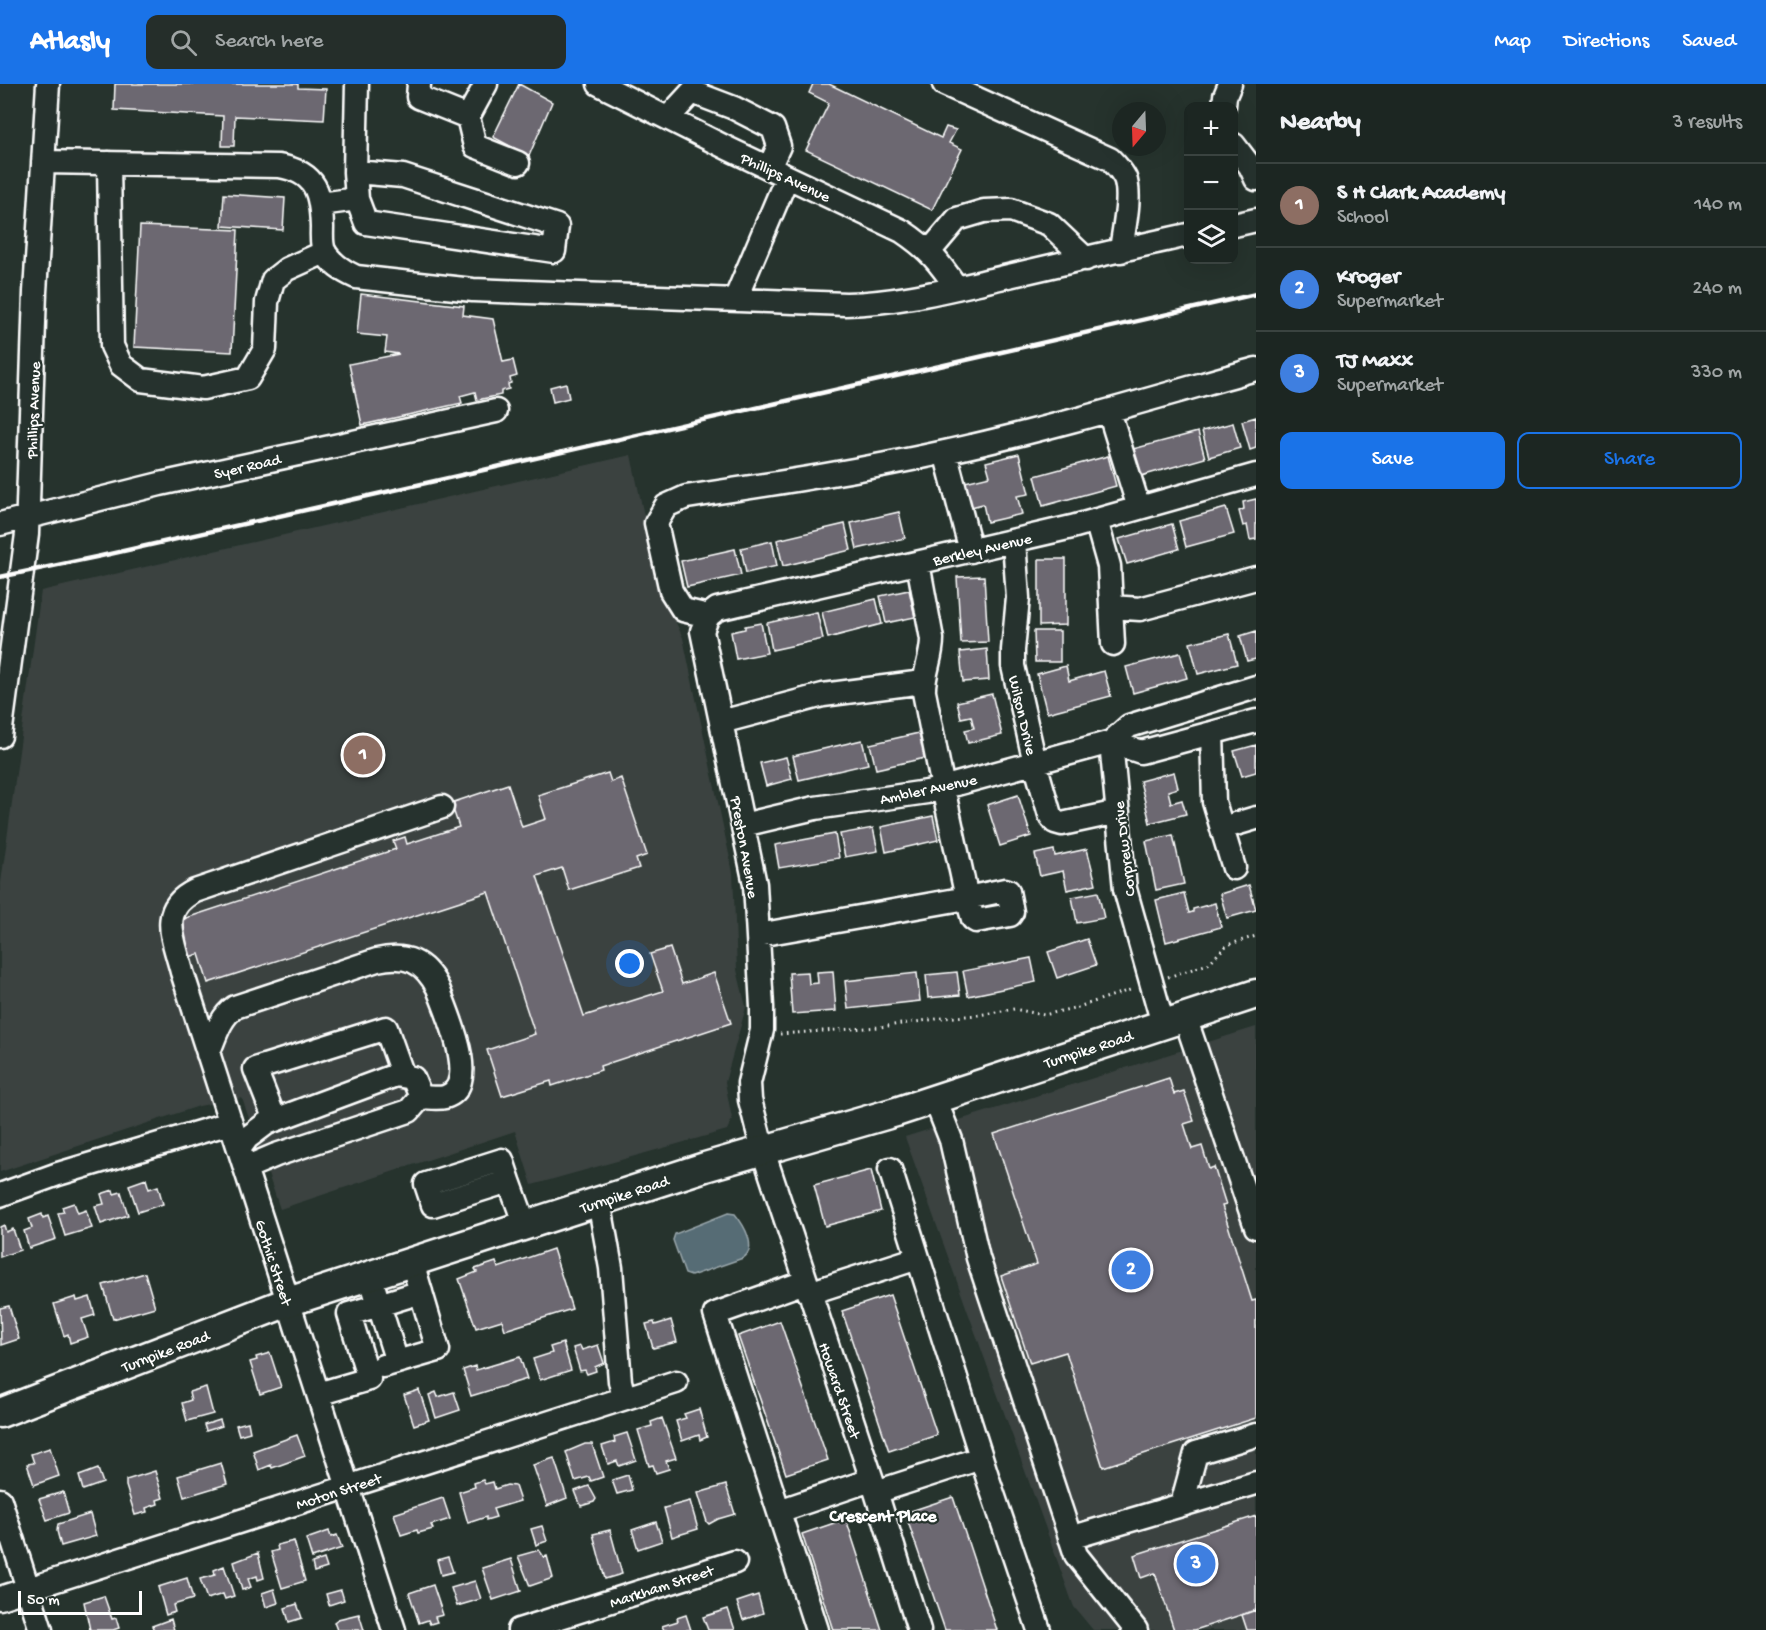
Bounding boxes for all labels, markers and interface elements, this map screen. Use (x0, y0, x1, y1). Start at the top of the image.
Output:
search box (146, 15, 566, 69)
text: Atlasly (30, 26, 110, 59)
icon: search (167, 26, 200, 59)
text: Search here (215, 29, 323, 55)
text: Map (1494, 30, 1531, 55)
text: Directions (1564, 30, 1649, 55)
text: Saved (1682, 30, 1736, 55)
north arrow (1112, 102, 1166, 156)
map controls (1184, 102, 1238, 264)
button: + (1184, 102, 1238, 156)
text: Nearby (1280, 108, 1361, 139)
text: 3 results (1673, 112, 1742, 135)
street label: Phillips Avenue (736, 150, 833, 209)
button: − (1184, 156, 1238, 210)
text: S H Clark Academy (1337, 181, 1505, 207)
text: 1 (1295, 194, 1304, 217)
text: 140 m (1694, 194, 1742, 217)
text: School (1337, 207, 1389, 230)
button: layers (1184, 210, 1238, 264)
text: Kroger (1337, 265, 1400, 291)
text: 2 (1295, 278, 1304, 301)
text: 240 m (1692, 278, 1742, 301)
text: Supermarket (1337, 291, 1443, 314)
text: TJ Maxx (1337, 349, 1413, 375)
street label: Phillips Avenue (24, 361, 47, 460)
text: 3 (1294, 362, 1305, 385)
text: 330 m (1691, 362, 1742, 385)
text: Supermarket (1337, 375, 1443, 398)
button: Save (1280, 432, 1505, 489)
button: Share (1517, 432, 1742, 489)
street label: Syer Road (213, 451, 285, 485)
street label: Berkley Avenue (931, 531, 1035, 572)
street label: Wilson Drive (1002, 674, 1039, 758)
pin: 1 (344, 732, 382, 778)
street label: Ambler Avenue (879, 772, 980, 811)
street label: Preston Avenue (724, 794, 761, 901)
street label: Corprew Drive (1111, 799, 1142, 897)
your location (615, 949, 644, 978)
street label: Turnpike Road (1041, 1028, 1137, 1075)
street label: Turnpike Road (577, 1173, 673, 1220)
street label: Gothic Street (249, 1218, 295, 1310)
pin: 2 (1112, 1248, 1150, 1292)
street label: Turnpike Road (119, 1327, 214, 1379)
street label: Howard Street (812, 1341, 863, 1443)
street label: Moton Street (294, 1470, 385, 1516)
district label: Crescent Place (829, 1507, 937, 1528)
pin: 3 (1176, 1542, 1216, 1586)
street label: Markham Street (608, 1562, 718, 1614)
scale bar (18, 1588, 142, 1616)
text: 50 m (27, 1592, 60, 1611)

